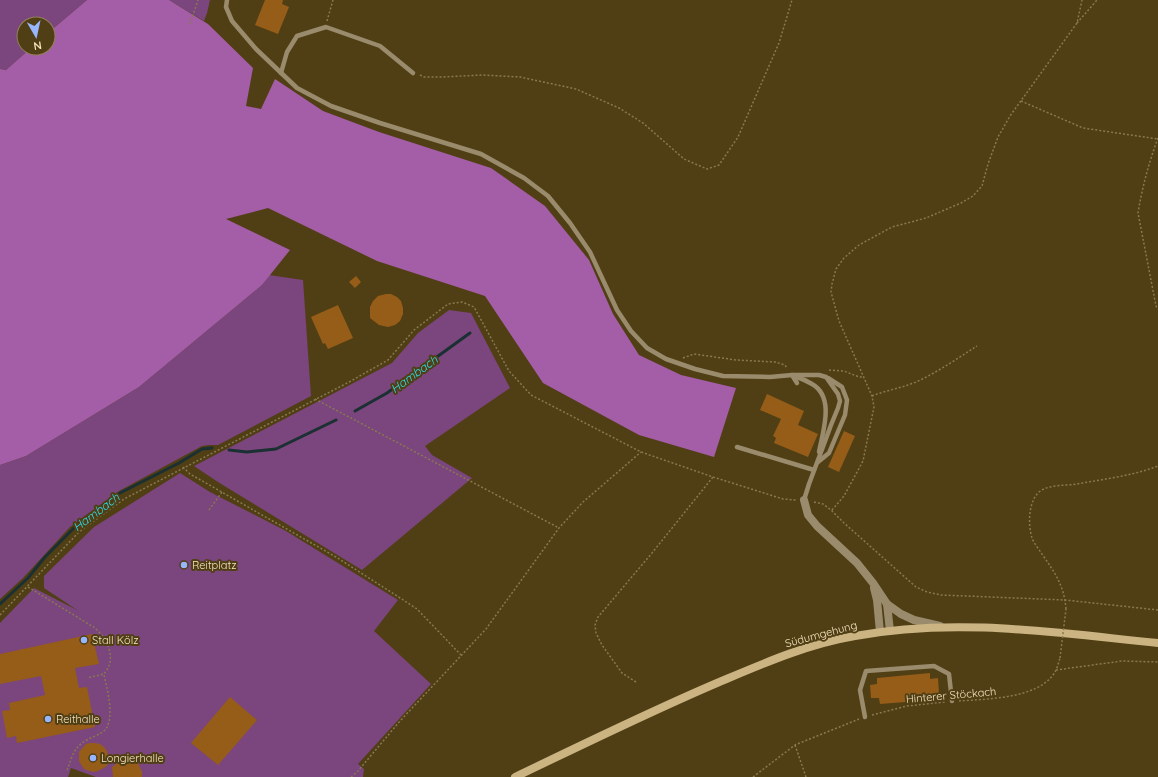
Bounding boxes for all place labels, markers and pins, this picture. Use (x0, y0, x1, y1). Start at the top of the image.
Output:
place label: Reitplatz (192, 558, 236, 572)
marker: Reitplatz (179, 560, 189, 570)
place label: Stall Kölz (92, 633, 139, 647)
marker: Stall Kölz (79, 635, 89, 645)
place label: Reithalle (56, 712, 100, 726)
marker: Reithalle (43, 714, 53, 724)
place label: Longierhalle (101, 751, 164, 765)
marker: Longierhalle (88, 753, 98, 763)

